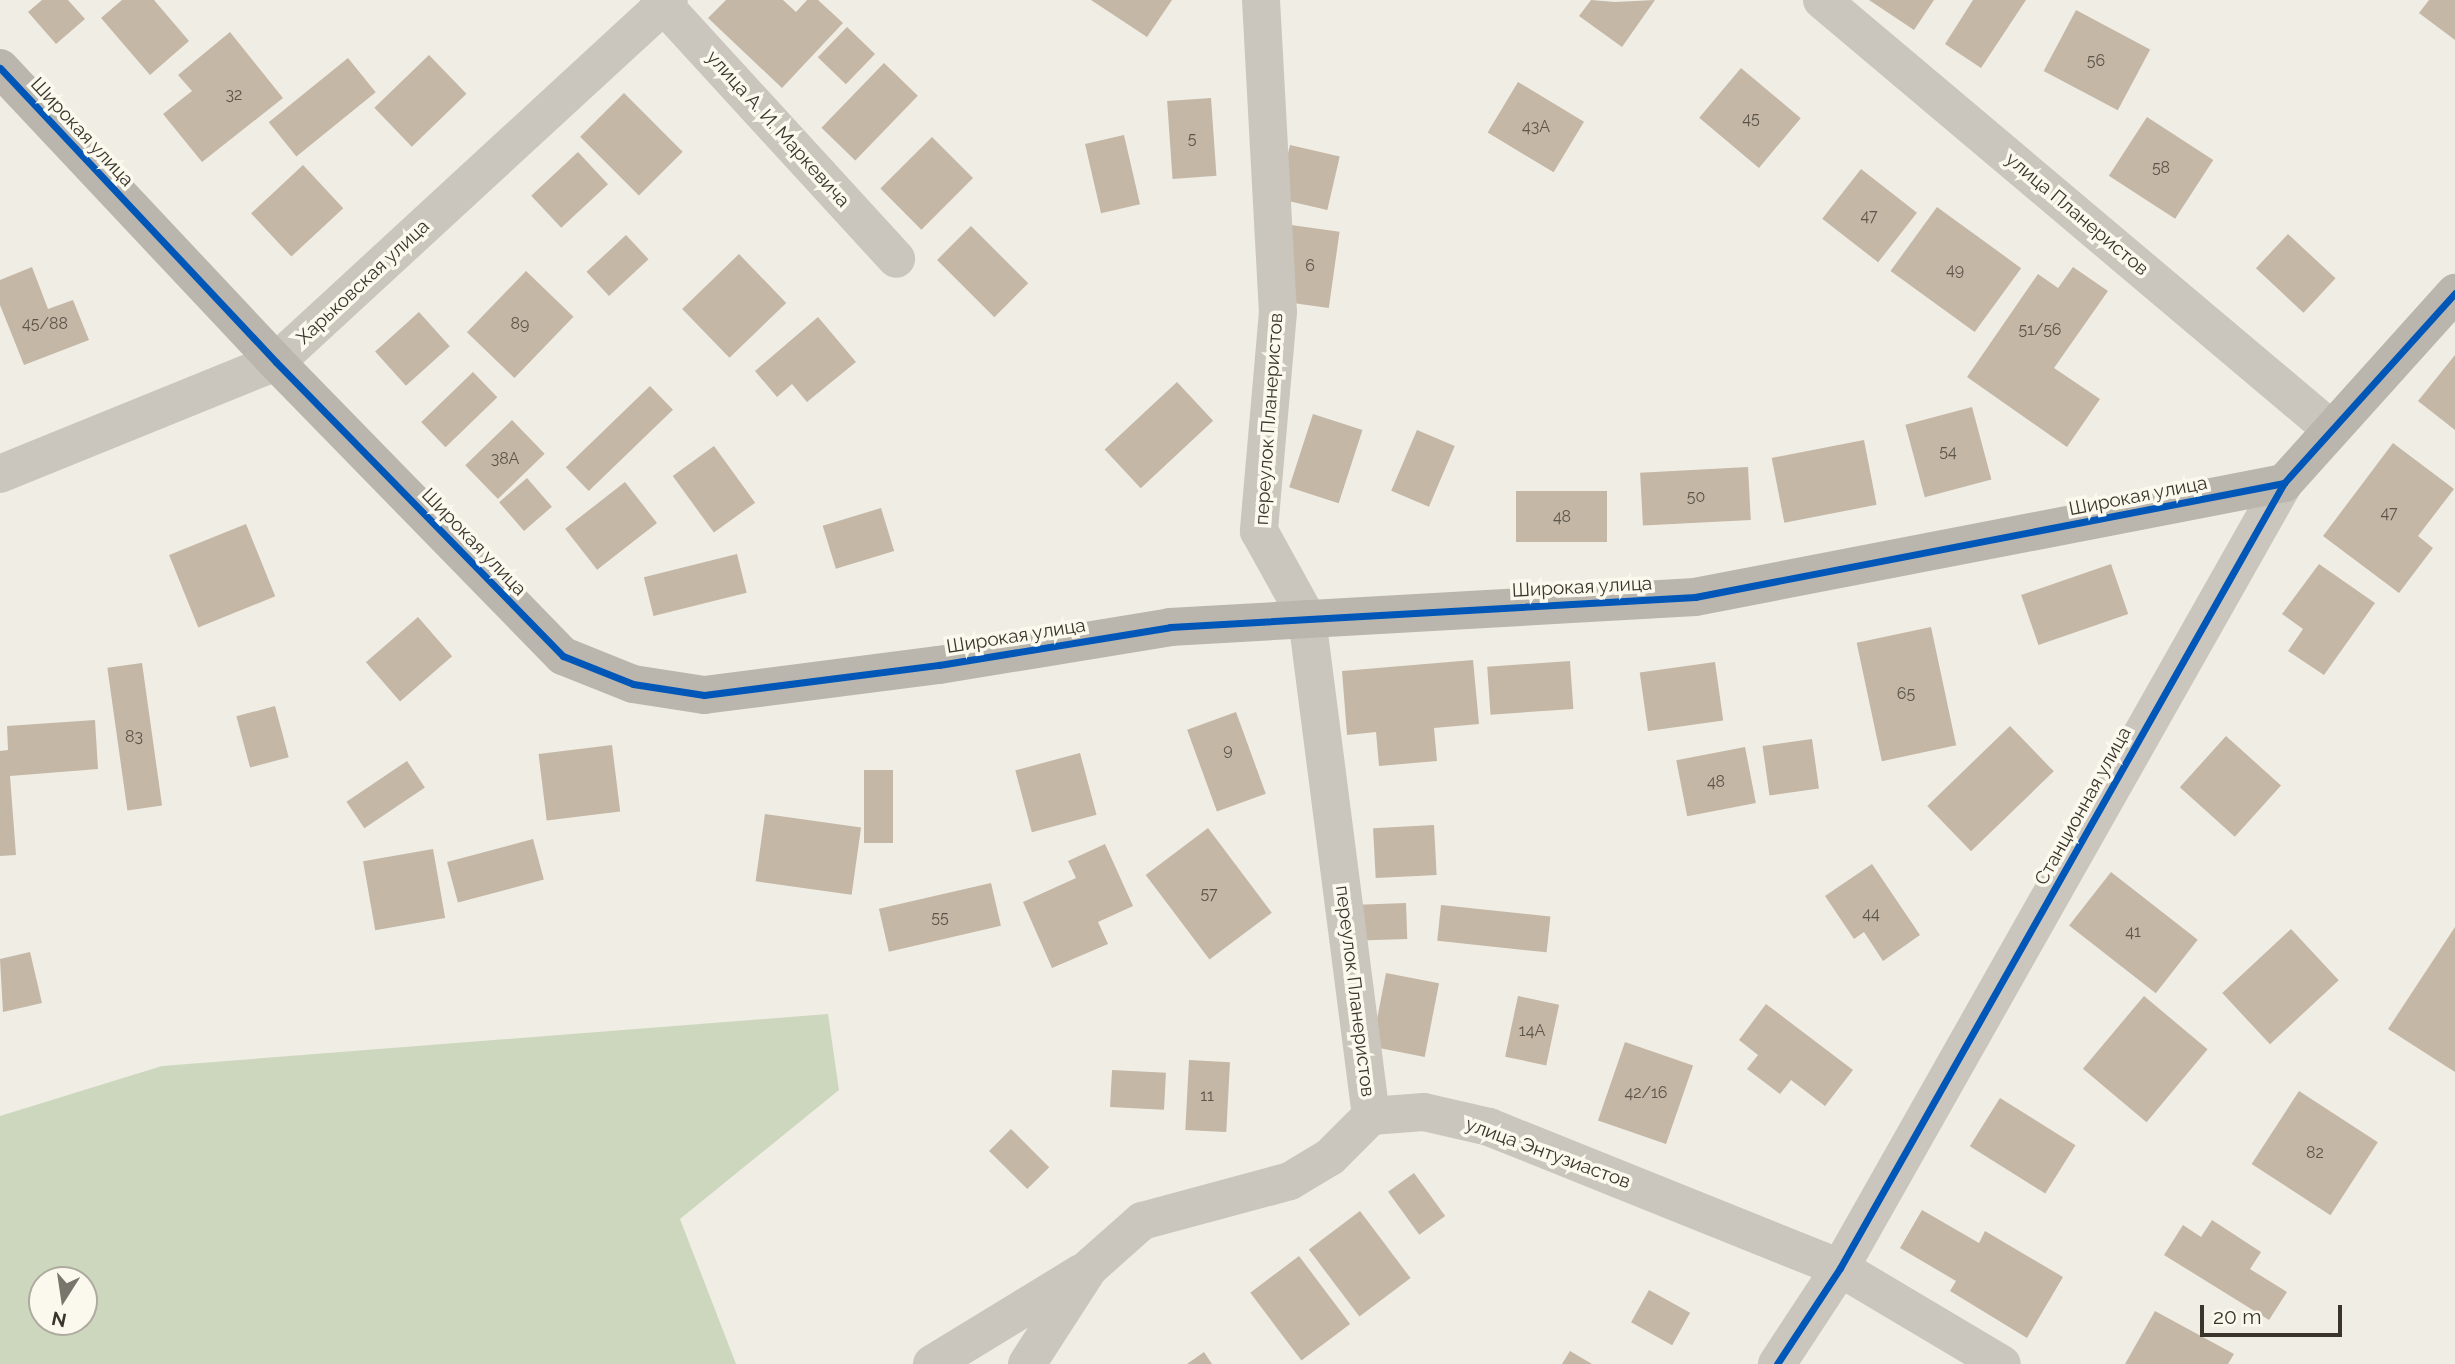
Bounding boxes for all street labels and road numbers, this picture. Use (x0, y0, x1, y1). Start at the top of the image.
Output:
street label: улица А. И. Маркевича (701, 46, 855, 212)
street label: Широкая улица (26, 73, 138, 191)
street label: улица Планеристов (2001, 148, 2153, 280)
street label: Харьковская улица (292, 215, 434, 349)
street label: переулок Планеристов (1250, 312, 1288, 526)
street label: Широкая улица (2067, 471, 2209, 521)
street label: Широкая улица (417, 483, 531, 601)
street label: Широкая улица (1511, 572, 1653, 602)
street label: Широкая улица (945, 614, 1087, 658)
street label: Станционная улица (2030, 723, 2136, 889)
street label: переулок Планеристов (1331, 884, 1379, 1098)
street label: улица Энтузиастов (1462, 1113, 1634, 1193)

